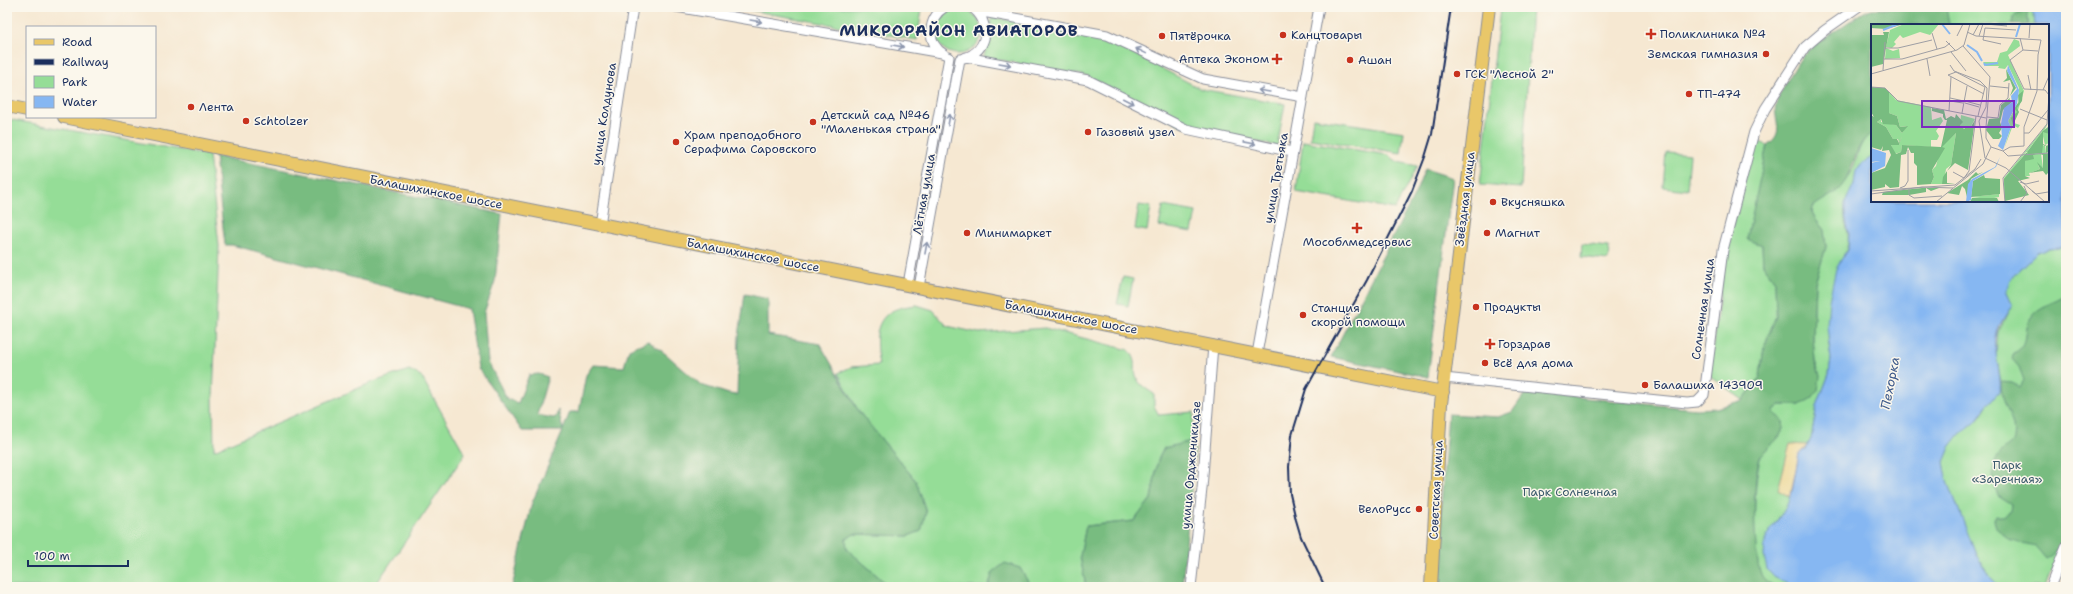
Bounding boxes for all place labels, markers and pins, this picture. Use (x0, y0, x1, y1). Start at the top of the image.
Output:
place label: Поликлиника №4 (1660, 26, 1766, 42)
place label: Канцтовары (1291, 27, 1362, 43)
place label: Пятёрочка (1170, 28, 1231, 44)
marker: Поликлиника №4 (1645, 28, 1657, 40)
marker: Канцтовары (1278, 30, 1288, 40)
marker: Пятёрочка (1157, 31, 1167, 41)
place label: Земская гимназия (1647, 46, 1758, 62)
marker: Земская гимназия (1761, 49, 1771, 59)
place label: Аптека Эконом (1179, 51, 1269, 67)
place label: Ашан (1358, 52, 1392, 68)
marker: Аптека Эконом (1272, 54, 1282, 64)
marker: Ашан (1345, 55, 1355, 65)
place label: ГСК "Лесной 2" (1465, 66, 1554, 82)
marker: ГСК "Лесной 2" (1452, 69, 1462, 79)
place label: ТП-474 (1697, 86, 1741, 102)
marker: ТП-474 (1684, 89, 1694, 99)
place label: Лента (199, 99, 234, 115)
marker: Лента (186, 102, 196, 112)
place label: Детский сад №46 "Маленькая страна" (821, 107, 941, 137)
place label: Schtolzer (254, 113, 309, 129)
marker: Schtolzer (241, 116, 251, 126)
marker: Детский сад №46 "Маленькая страна" (808, 117, 818, 127)
place label: Газовый узел (1096, 124, 1175, 140)
place label: Храм преподобного Серафима Саровского (684, 127, 816, 157)
marker: Газовый узел (1083, 127, 1093, 137)
marker: Храм преподобного Серафима Саровского (671, 137, 681, 147)
place label: Вкусняшка (1501, 194, 1565, 210)
marker: Вкусняшка (1488, 197, 1498, 207)
marker: Мособлмедсервис (1352, 223, 1362, 233)
place label: Минимаркет (975, 225, 1053, 241)
place label: Магнит (1495, 225, 1541, 241)
marker: Минимаркет (962, 228, 972, 238)
marker: Магнит (1482, 228, 1492, 238)
place label: Мособлмедсервис (1303, 234, 1411, 250)
place label: Продукты (1484, 299, 1541, 315)
place label: Станция скорой помощи (1311, 300, 1405, 330)
marker: Продукты (1471, 302, 1481, 312)
marker: Станция скорой помощи (1298, 310, 1308, 320)
place label: Горздрав (1498, 336, 1551, 352)
marker: Горздрав (1485, 339, 1495, 349)
place label: Всё для дома (1493, 355, 1574, 371)
marker: Всё для дома (1480, 358, 1490, 368)
place label: Балашиха 143909 (1653, 377, 1763, 393)
marker: Балашиха 143909 (1640, 380, 1650, 390)
place label: ВелоРусс (1358, 501, 1411, 517)
marker: ВелоРусс (1414, 504, 1424, 514)

